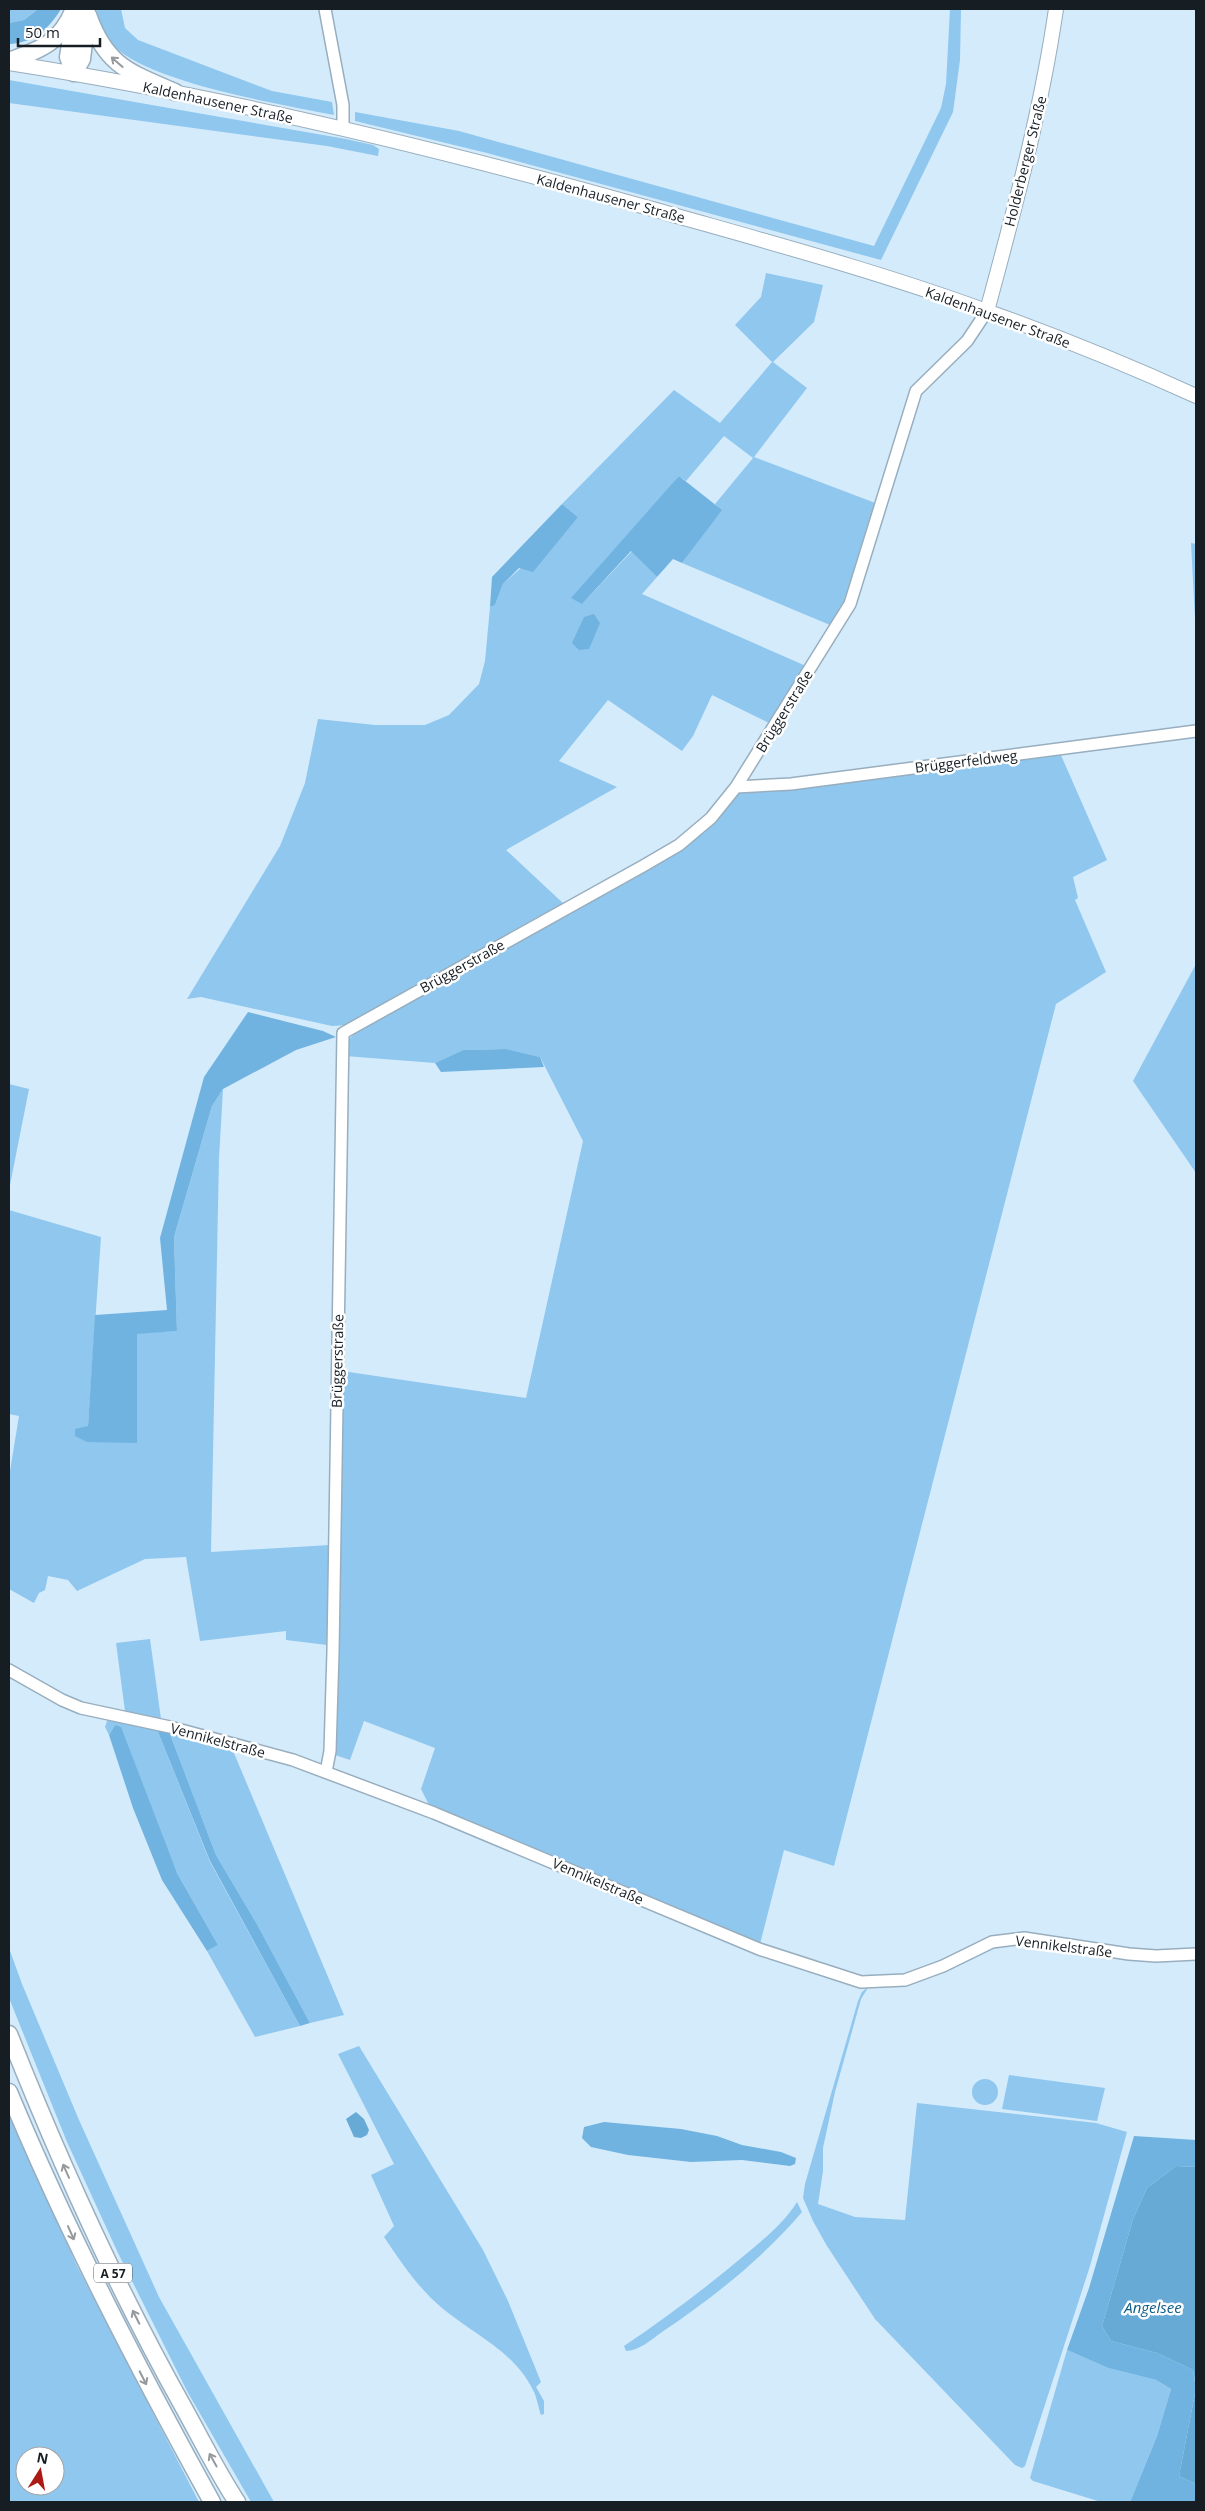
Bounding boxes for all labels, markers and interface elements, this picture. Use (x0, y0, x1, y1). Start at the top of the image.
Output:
scale bar (18, 15, 100, 47)
text: 50 m (25, 22, 60, 42)
one-way arrow (110, 56, 123, 67)
street label: Kaldenhausener Straße (141, 77, 295, 127)
street label: Holderberger Straße (1000, 93, 1050, 228)
street label: Kaldenhausener Straße (535, 169, 687, 227)
street label: Kaldenhausener Straße (923, 282, 1073, 352)
street label: Brüggerstraße (751, 666, 817, 756)
street label: Brüggerfeldweg (914, 745, 1019, 777)
street label: Brüggerstraße (416, 935, 508, 997)
street label: Brüggerstraße (327, 1314, 347, 1408)
street label: Vennikelstraße (168, 1718, 268, 1762)
street label: Vennikelstraße (549, 1853, 647, 1909)
street label: Vennikelstraße (1015, 1931, 1114, 1961)
one-way arrow (60, 2164, 70, 2179)
one-way arrow (66, 2225, 76, 2240)
road number: A 57 (94, 2264, 132, 2282)
water label: Angelsee (1123, 2297, 1182, 2317)
one-way arrow (131, 2310, 140, 2325)
one-way arrow (139, 2370, 148, 2385)
north arrow (15, 2446, 65, 2496)
text: N (35, 2447, 50, 2468)
one-way arrow (208, 2453, 217, 2468)

